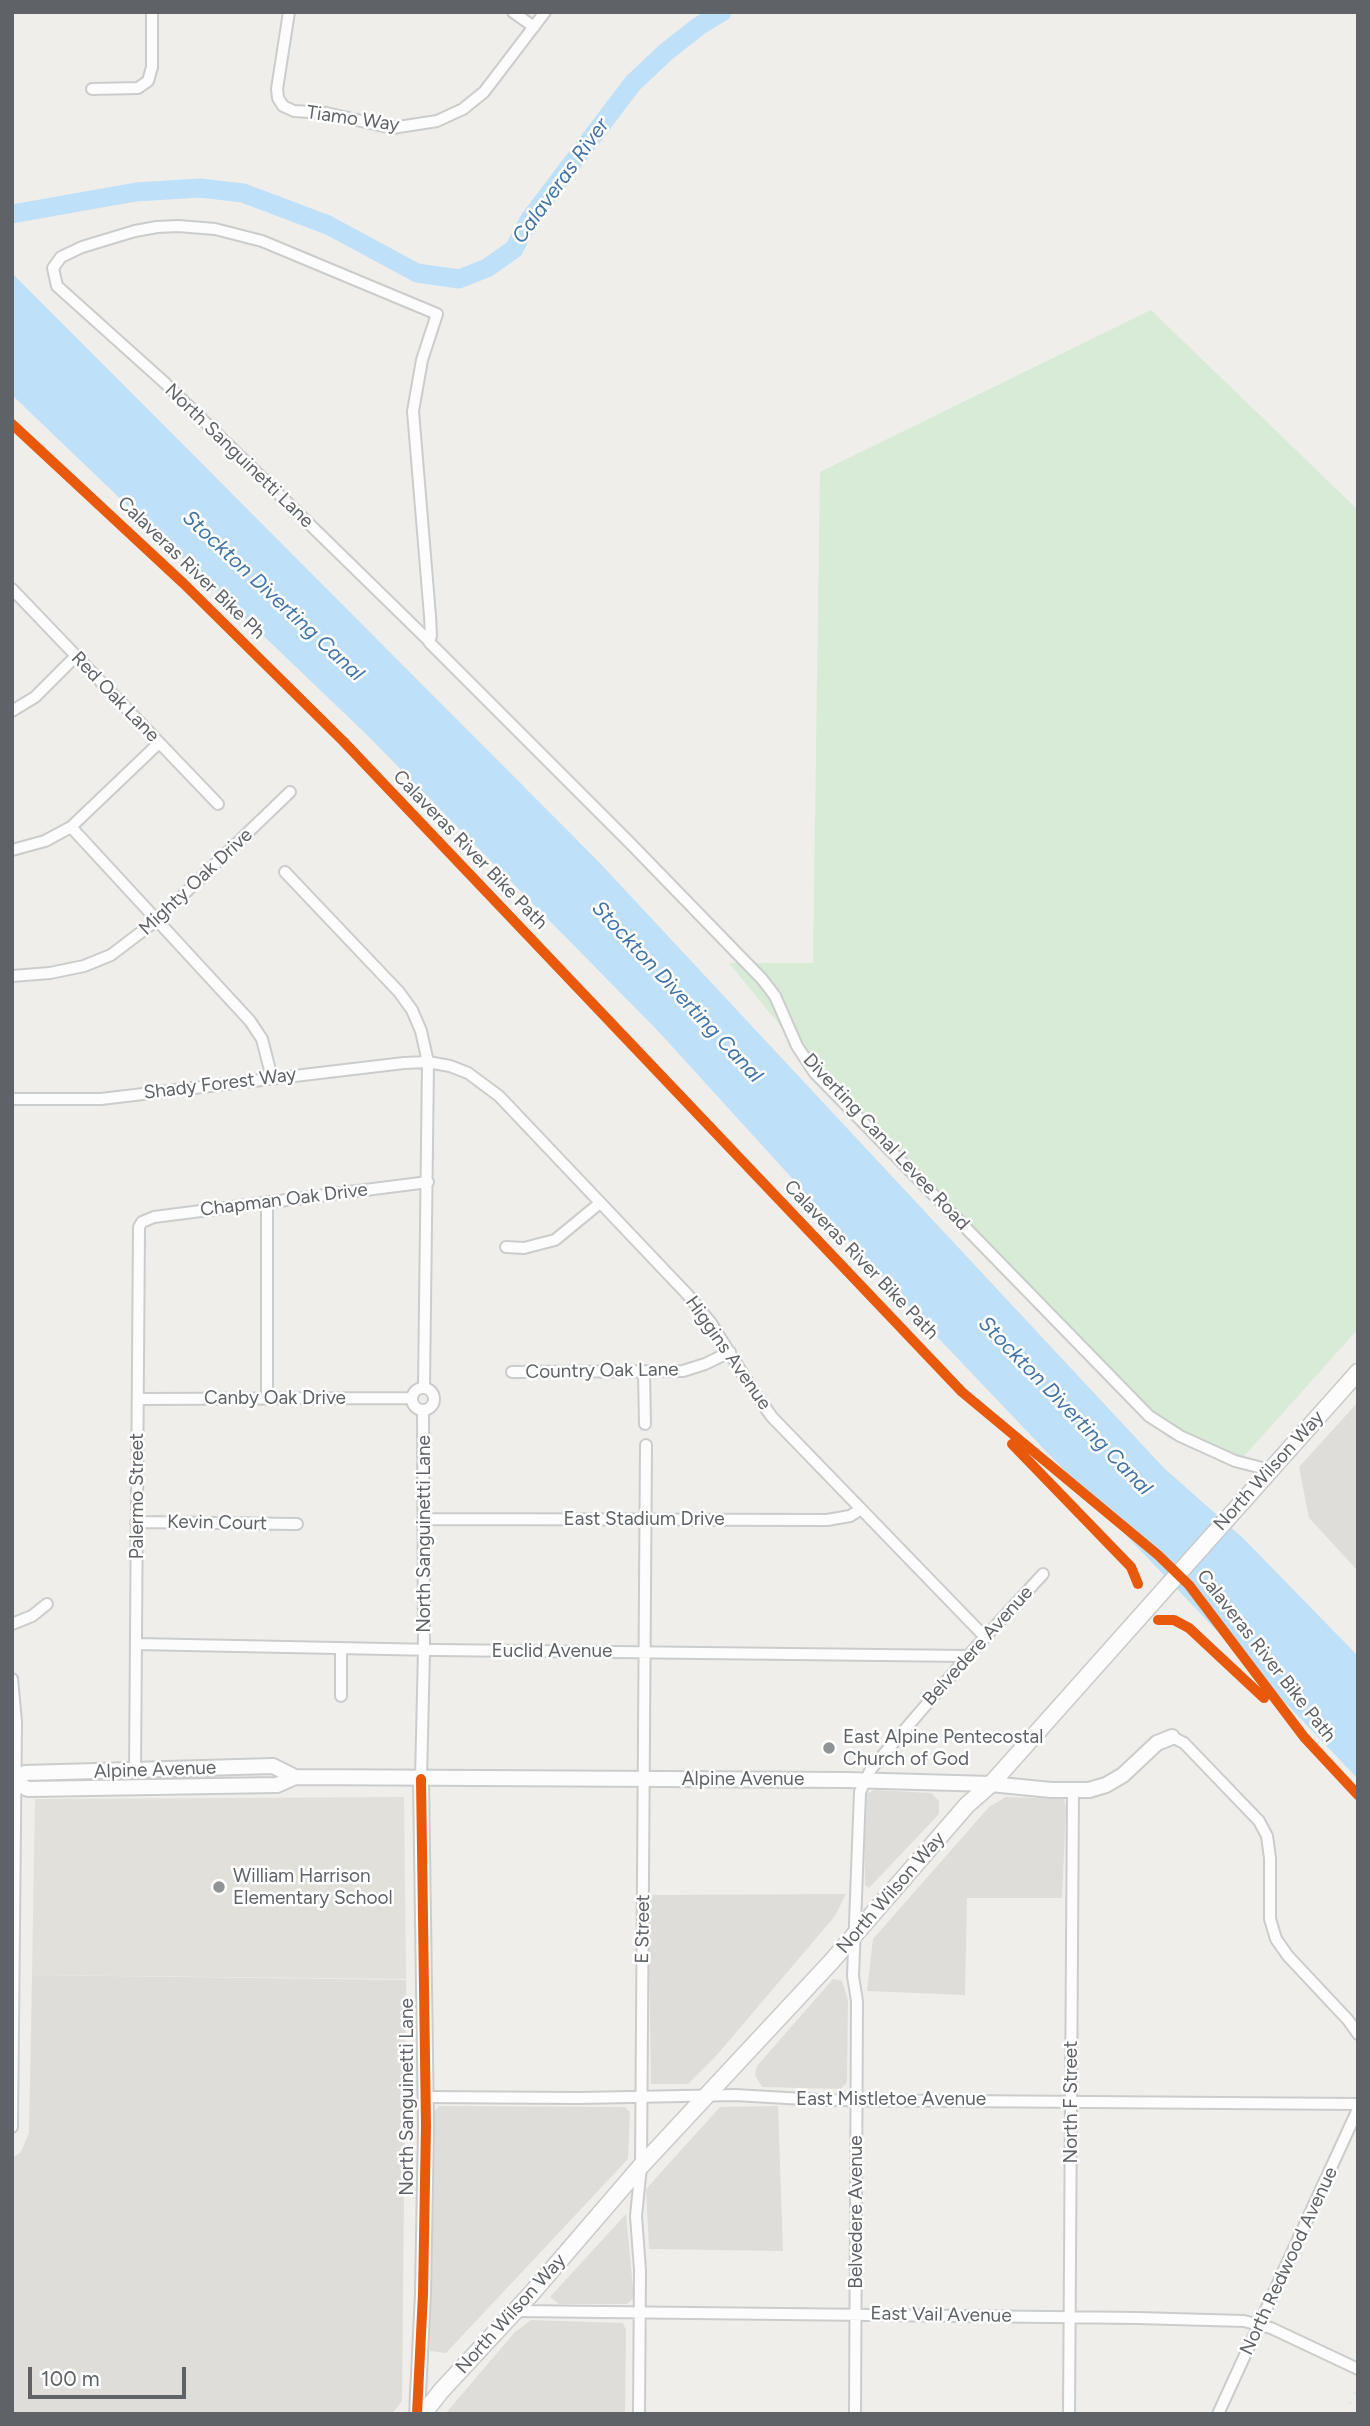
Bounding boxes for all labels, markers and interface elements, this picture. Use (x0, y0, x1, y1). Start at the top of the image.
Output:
street label: Tiamo Way (305, 101, 401, 137)
water label: Calaveras River (507, 114, 615, 248)
street label: North Sanguinetti Lane (160, 379, 318, 533)
street label: Calaveras River Bike Ph (113, 492, 269, 644)
water label: Stockton Diverting Canal (177, 505, 369, 687)
street label: Red Oak Lane (66, 647, 164, 747)
street label: Calaveras River Bike Path (388, 766, 552, 934)
street label: Mighty Oak Drive (135, 824, 257, 940)
water label: Stockton Diverting Canal (586, 896, 768, 1088)
street label: Diverting Canal Levee Road (798, 1049, 974, 1235)
street label: Shady Forest Way (142, 1063, 298, 1105)
street label: Calaveras River Bike Path (779, 1176, 943, 1344)
street label: Chapman Oak Drive (199, 1178, 369, 1222)
street label: Higgins Avenue (680, 1292, 776, 1414)
water label: Stockton Diverting Canal (973, 1311, 1157, 1501)
street label: Country Oak Lane (525, 1358, 679, 1384)
street label: Canby Oak Drive (204, 1387, 346, 1409)
street label: North Wilson Way (1209, 1406, 1329, 1536)
street label: Palermo Street (126, 1433, 148, 1559)
street label: North Sanguinetti Lane (413, 1435, 435, 1633)
street label: East Stadium Drive (563, 1508, 725, 1530)
street label: Kevin Court (167, 1511, 267, 1535)
street label: Calaveras River Bike Path (1192, 1565, 1340, 1747)
street label: Belvedere Avenue (918, 1581, 1038, 1711)
street label: Euclid Avenue (492, 1640, 612, 1662)
place label: East Alpine Pentecostal Church of God (843, 1726, 1043, 1770)
marker: East Alpine Pentecostal Church of God (821, 1740, 837, 1756)
street label: Alpine Avenue (93, 1756, 217, 1784)
street label: Alpine Avenue (682, 1768, 804, 1790)
street label: North Wilson Way (832, 1828, 950, 1958)
place label: William Harrison Elementary School (233, 1865, 393, 1909)
marker: William Harrison Elementary School (211, 1879, 227, 1895)
street label: E Street (631, 1894, 655, 1964)
street label: North Sanguinetti Lane (396, 1998, 418, 2196)
street label: North F Street (1060, 2041, 1082, 2163)
street label: East Mistletoe Avenue (796, 2088, 986, 2110)
street label: Belvedere Avenue (845, 2135, 867, 2289)
street label: North Redwood Avenue (1235, 2163, 1343, 2359)
street label: North Wilson Way (451, 2249, 571, 2379)
street label: East Vail Avenue (870, 2302, 1012, 2328)
scale bar (32, 2352, 189, 2396)
text: 100 m (41, 2366, 100, 2391)

